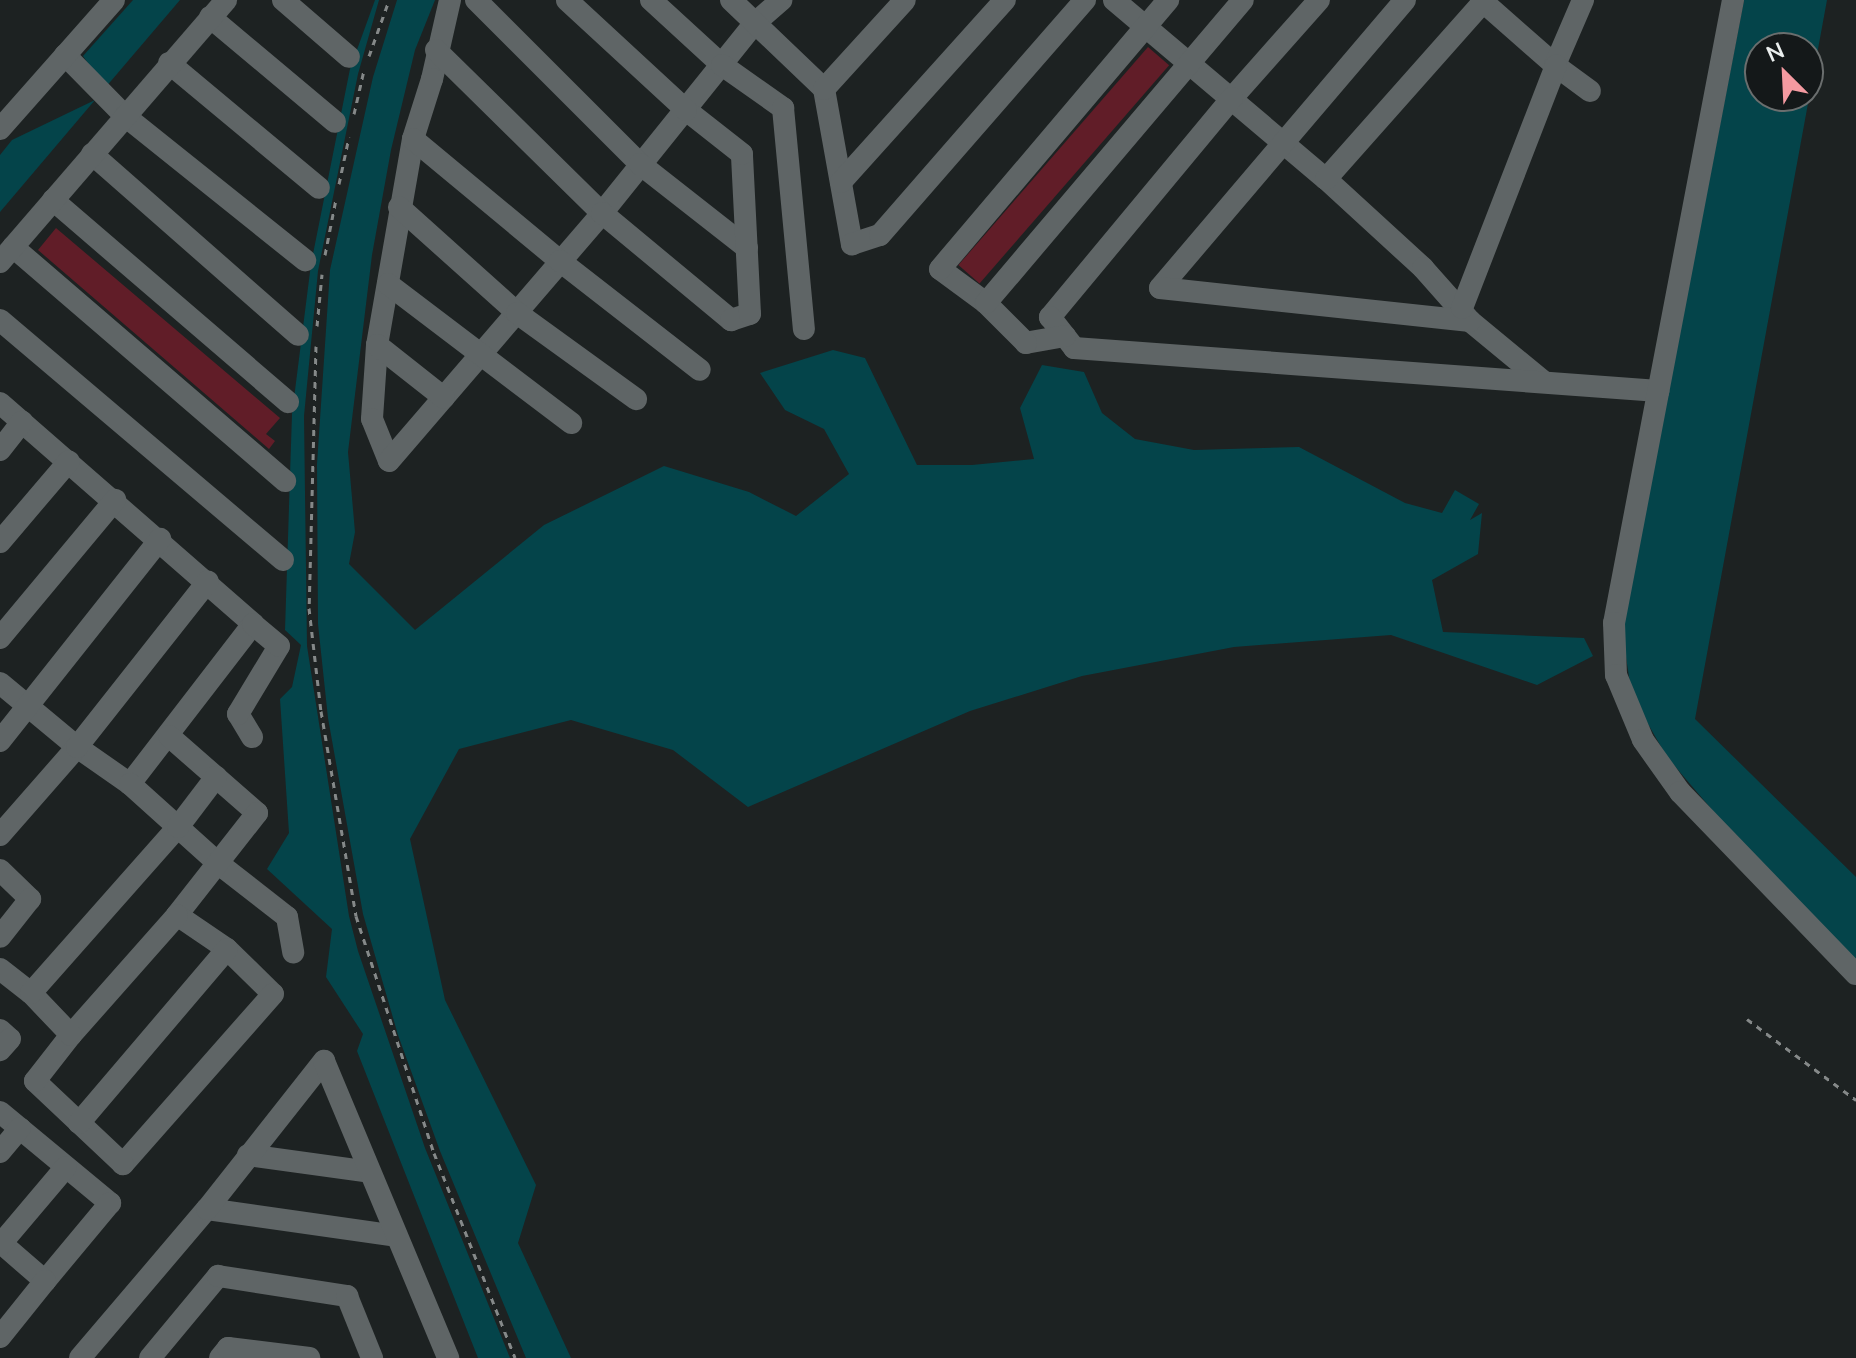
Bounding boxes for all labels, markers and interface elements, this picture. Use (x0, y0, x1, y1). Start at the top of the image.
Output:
north arrow (1744, 32, 1824, 112)
text: N (1762, 36, 1788, 68)

